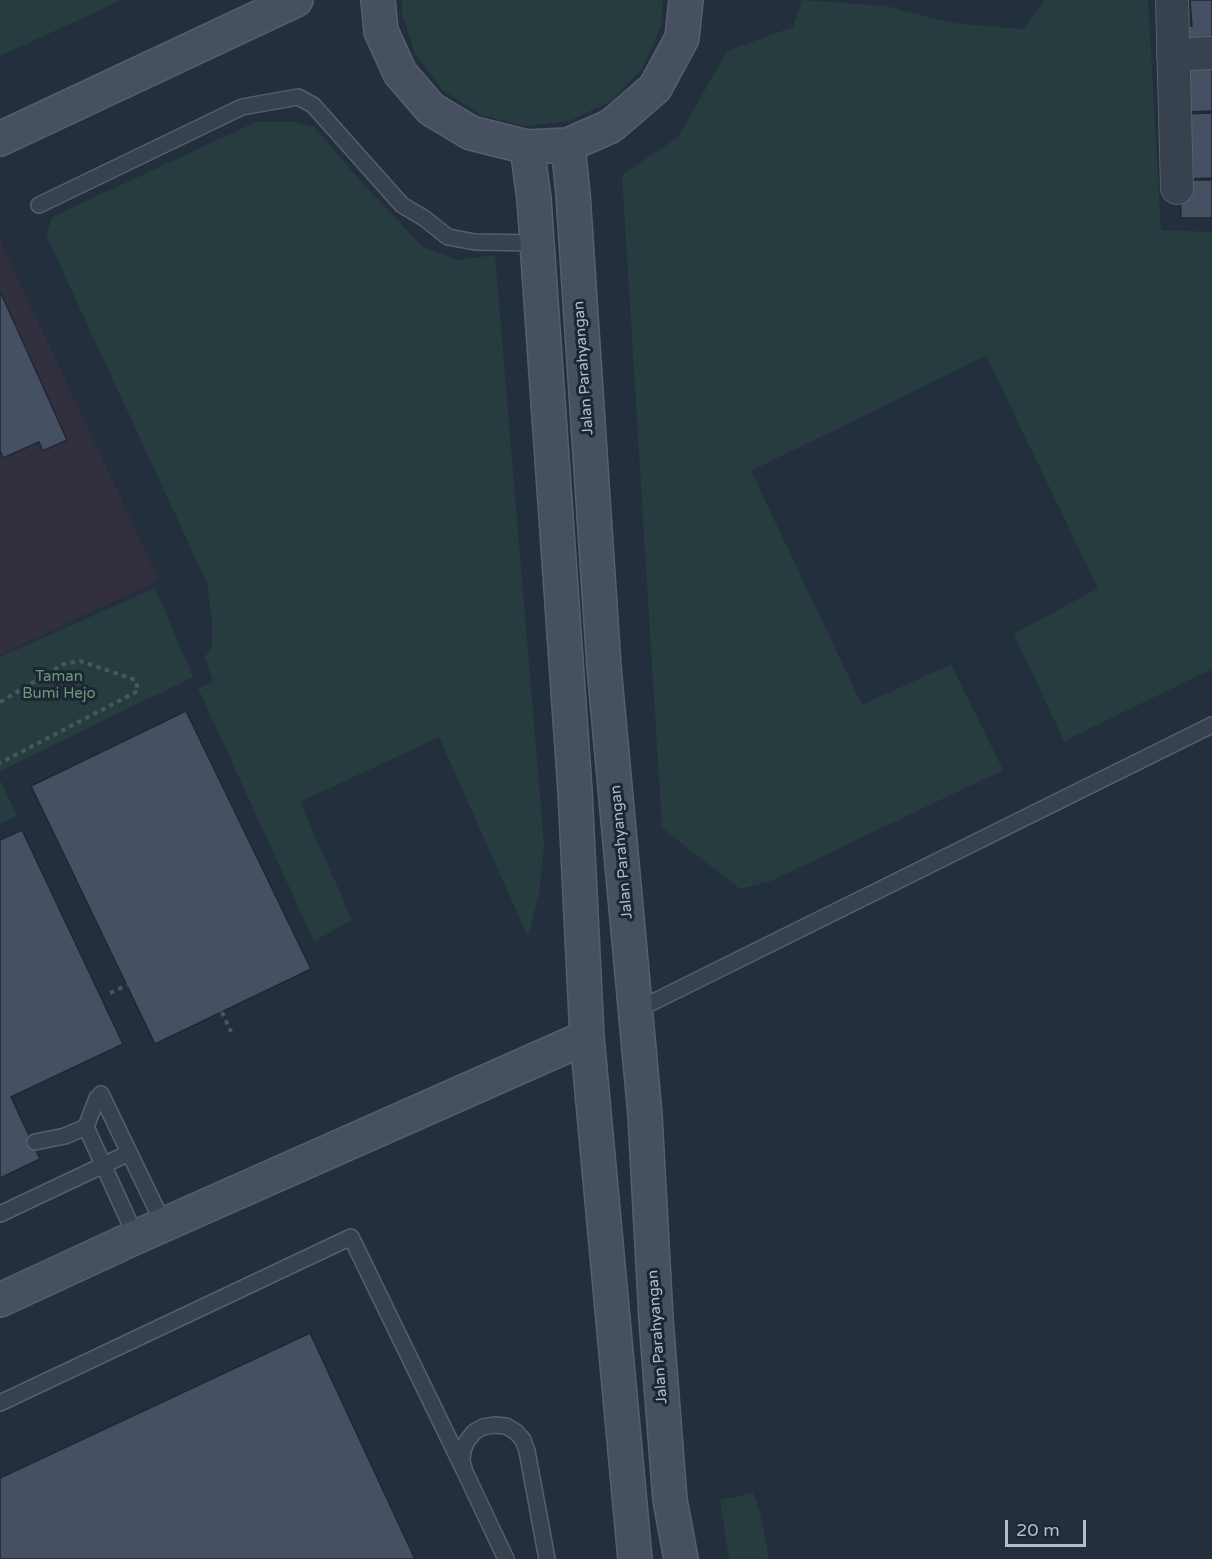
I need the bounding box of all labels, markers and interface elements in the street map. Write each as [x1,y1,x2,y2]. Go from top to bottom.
street label: Jalan Parahyangan [570,300,598,436]
park label: Taman Bumi Hejo [22,668,96,703]
street label: Jalan Parahyangan [607,784,637,920]
street label: Jalan Parahyangan [644,1269,672,1405]
scale bar [1008,1508,1089,1546]
text: 20 m [1016,1519,1060,1541]

